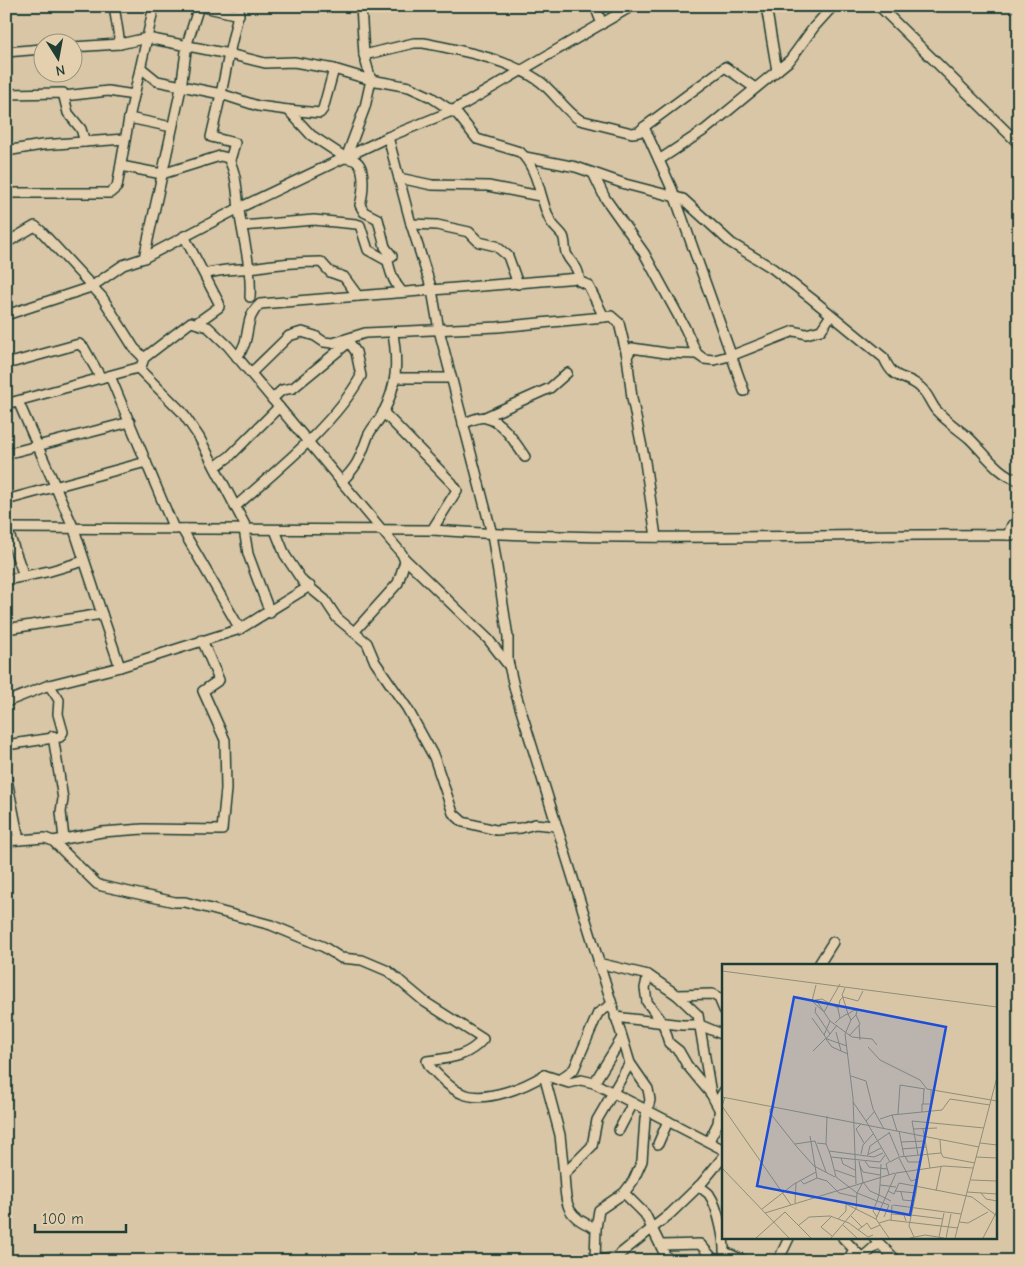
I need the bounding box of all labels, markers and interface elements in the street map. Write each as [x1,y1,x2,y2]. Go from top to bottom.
north arrow [32,32,82,82]
text: N [54,61,66,79]
inset map [722,964,998,1240]
scale bar [35,1202,126,1234]
text: 100 m [42,1210,84,1228]

